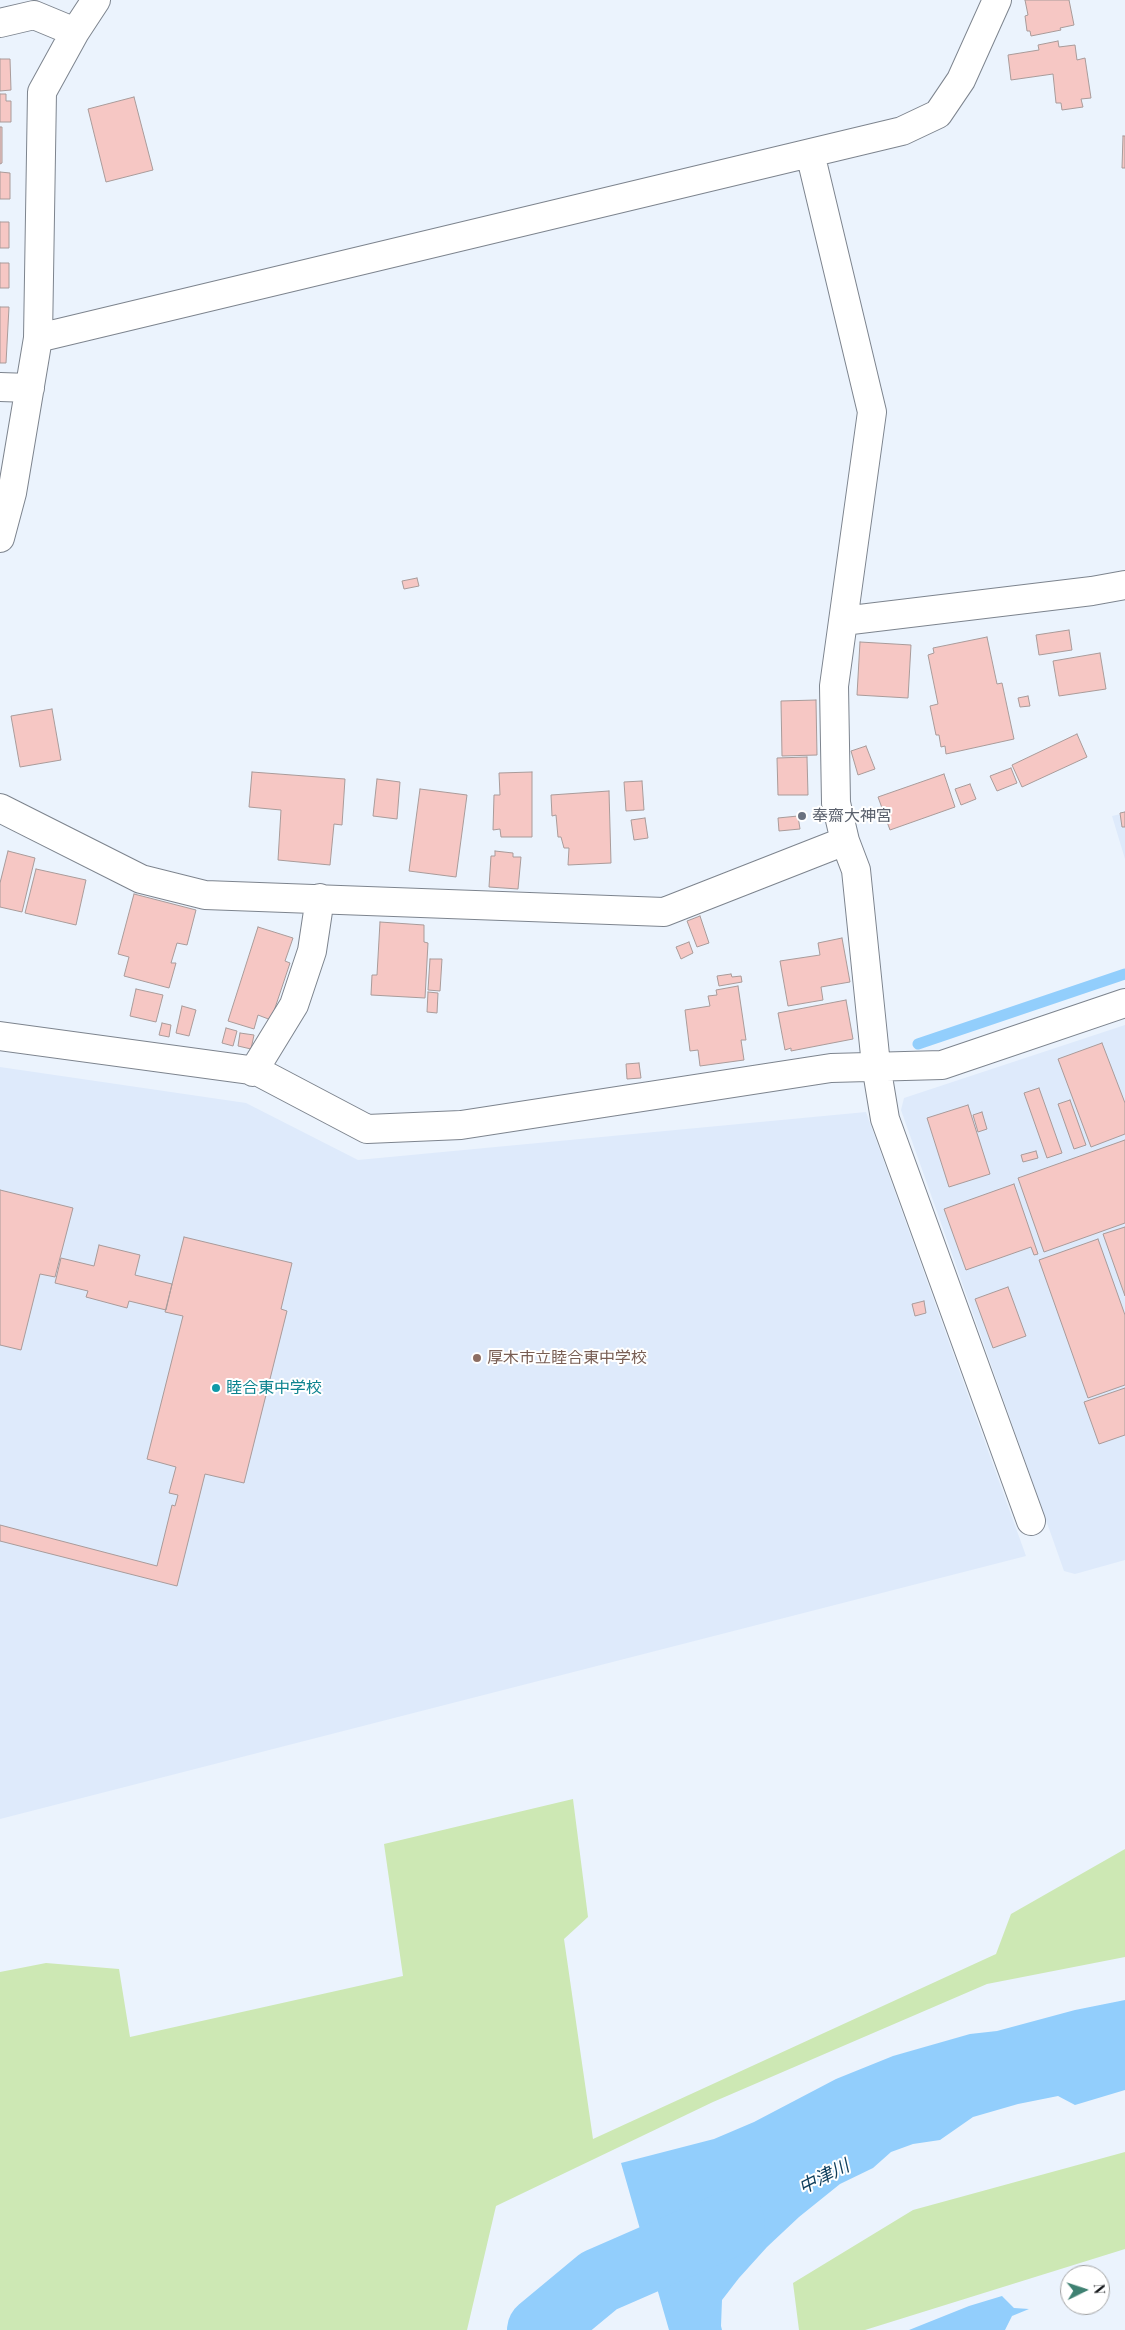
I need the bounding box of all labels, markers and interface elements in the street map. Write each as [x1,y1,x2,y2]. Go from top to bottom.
place label: 奉齋大神宮 [812,806,892,826]
marker: 奉齋大神宮 [796,810,808,822]
place label: 厚木市立睦合東中学校 [487,1348,647,1368]
marker: 厚木市立睦合東中学校 [471,1352,483,1364]
place label: 睦合東中学校 [226,1378,322,1398]
marker: 睦合東中学校 [210,1382,222,1394]
water label: 中津川 [795,2155,853,2199]
north arrow [1060,2265,1110,2315]
text: N [1090,2283,1109,2295]

